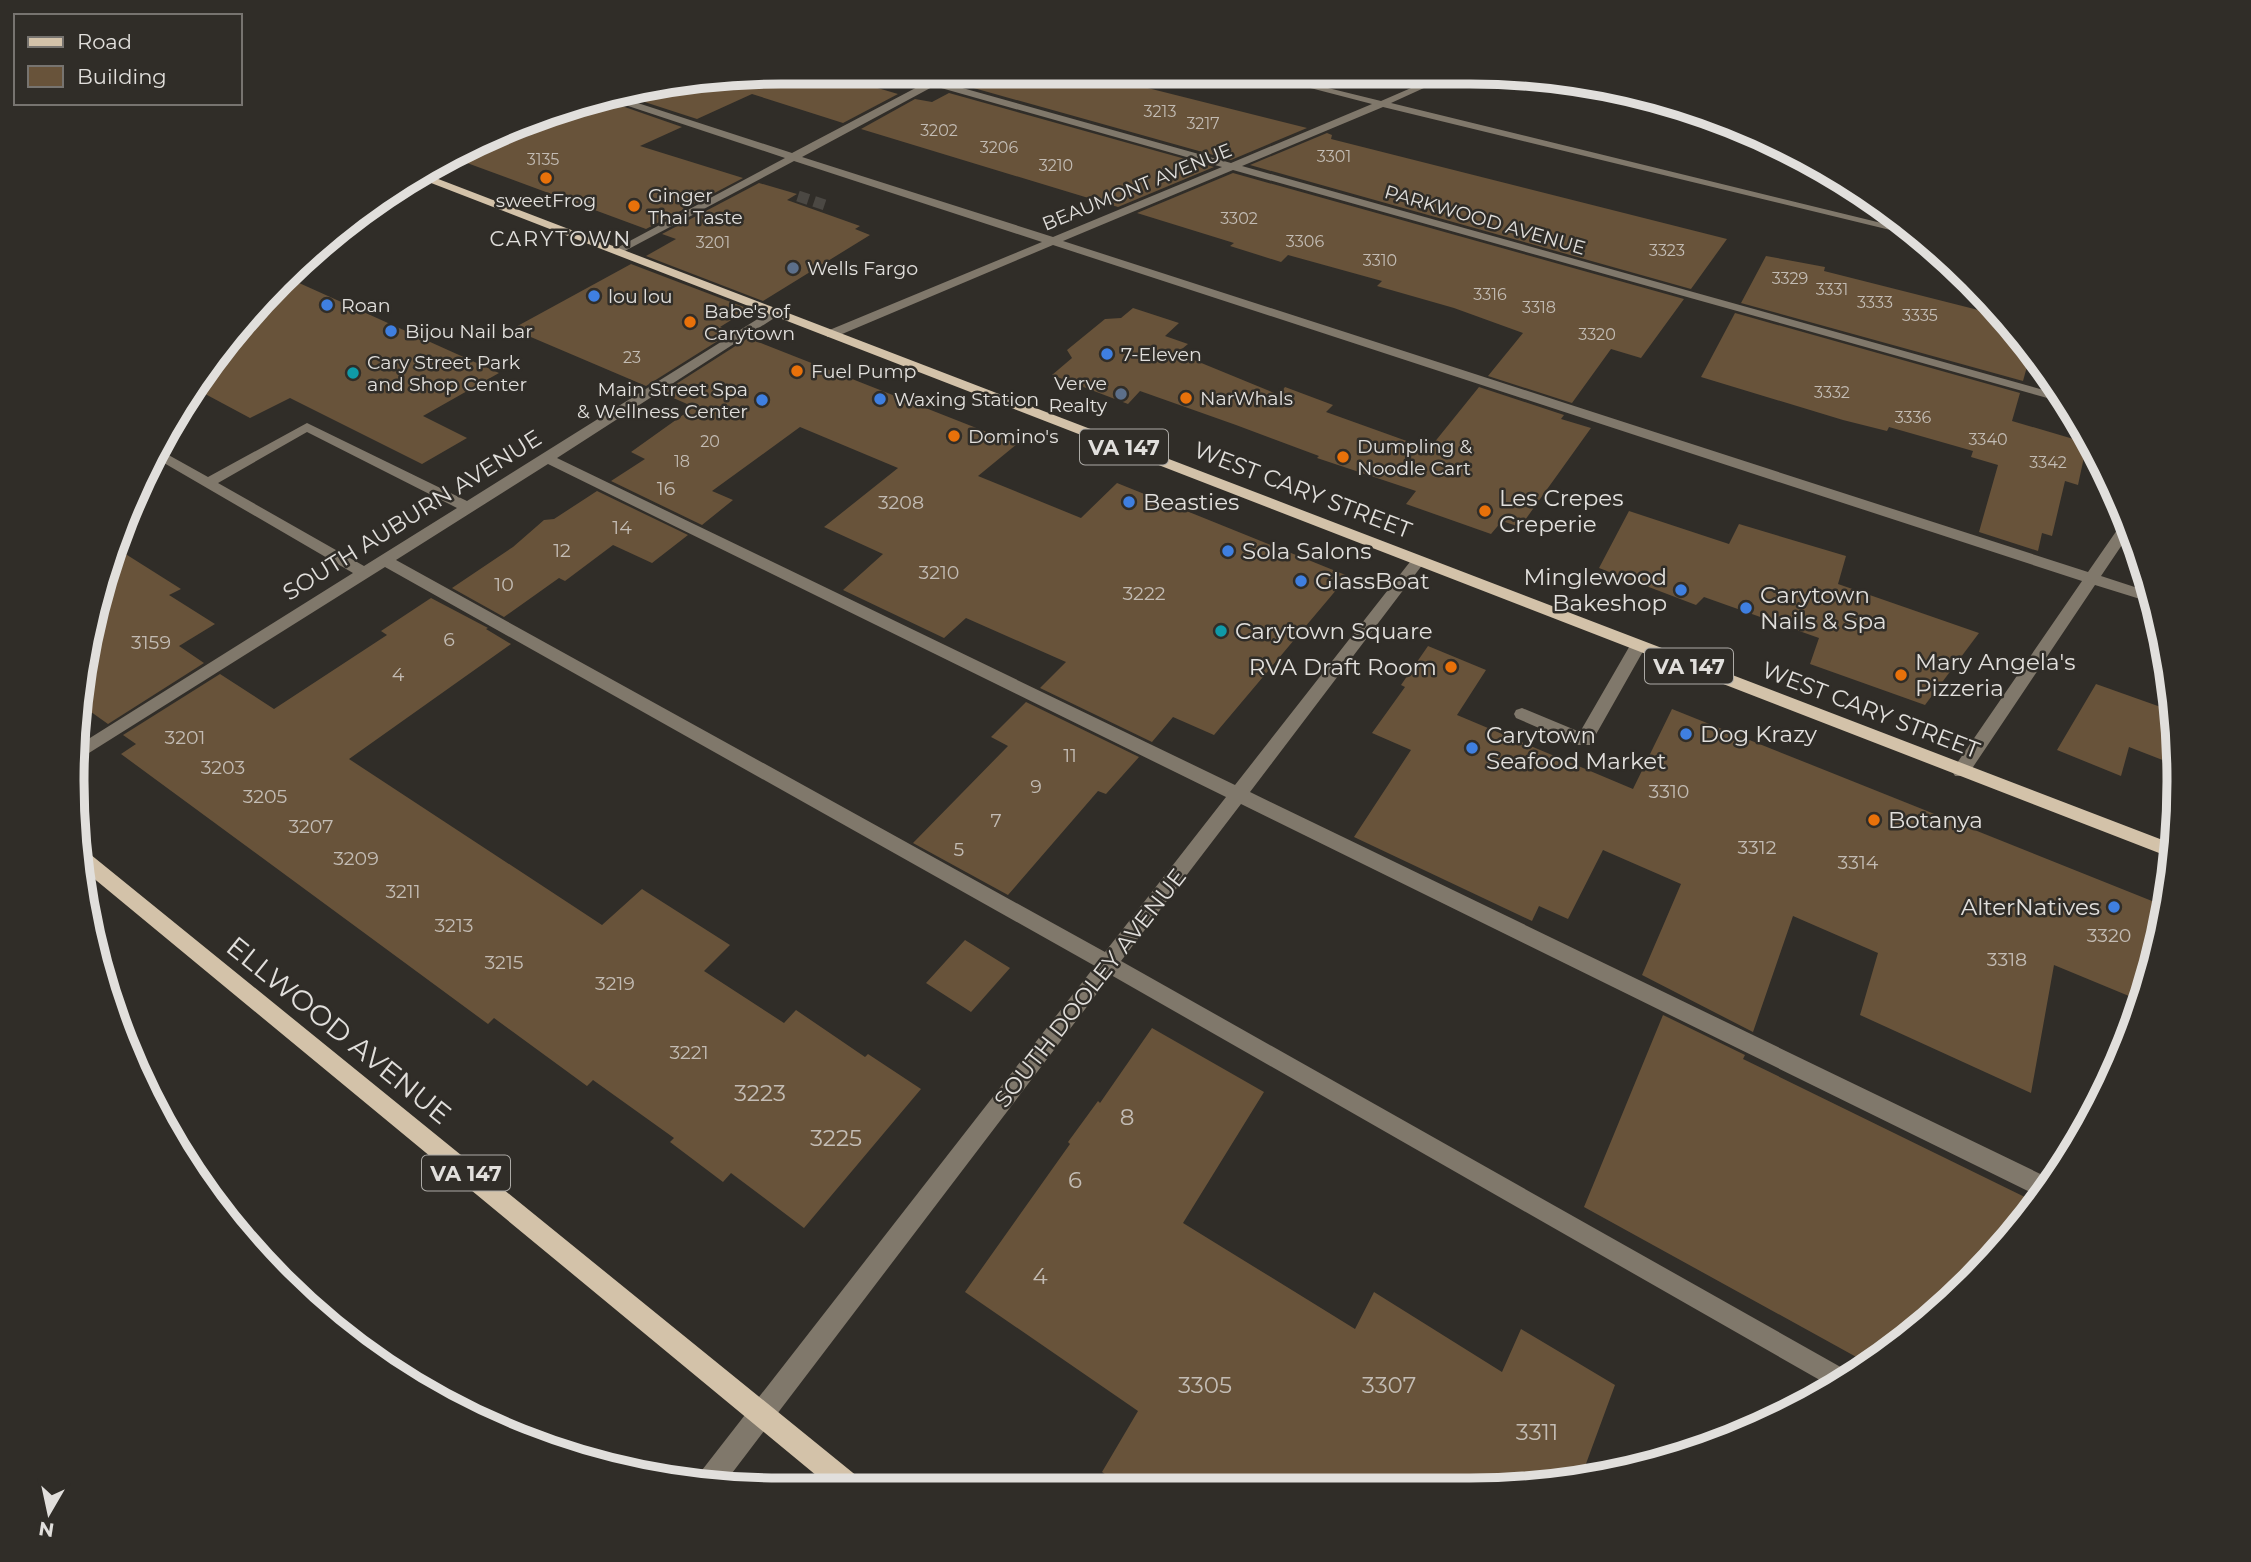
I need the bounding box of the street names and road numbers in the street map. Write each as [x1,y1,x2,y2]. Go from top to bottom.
street label: BEAUMONT AVENUE [1039,138,1235,236]
street label: PARKWOOD AVENUE [1382,180,1588,260]
street label: SOUTH AUBURN AVENUE [278,424,546,606]
road number: VA 147 [1080,430,1168,464]
street label: WEST CARY STREET [1190,436,1417,545]
road number: VA 147 [1645,648,1733,684]
street label: WEST CARY STREET [1758,656,1985,765]
street label: SOUTH DOOLEY AVENUE [988,863,1192,1113]
street label: ELLWOOD AVENUE [220,929,458,1131]
road number: VA 147 [422,1156,510,1190]

